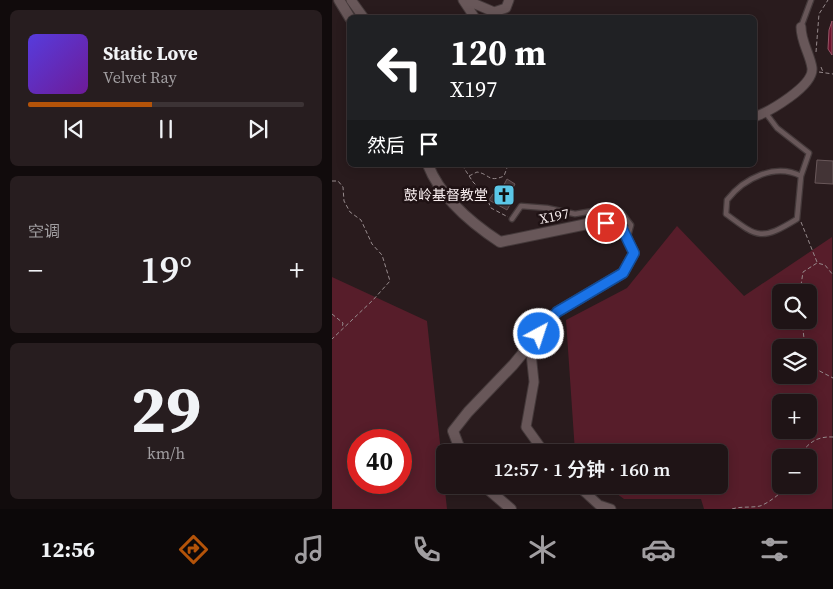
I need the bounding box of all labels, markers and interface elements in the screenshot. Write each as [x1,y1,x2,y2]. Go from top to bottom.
text: 120 m [450,29,546,77]
icon: left [367,35,432,100]
text: Static Love [103,40,198,66]
text: Velvet Ray [103,66,177,88]
text: X197 [450,74,497,104]
icon: previous [60,115,88,143]
icon: pause [152,115,180,143]
icon: next [244,115,272,143]
icon: arrive [415,130,443,158]
text: 然后 [367,132,405,158]
church icon: 鼓岭基督教堂 [492,183,516,207]
place label: 鼓岭基督教堂 [404,185,488,205]
pin [585,202,627,244]
street label: X197 [537,203,571,229]
icon: arrive [592,209,620,237]
text: 空调 [28,220,60,242]
text: 19° [140,244,192,296]
text: − [28,251,43,289]
text: + [289,251,304,289]
map controls [772,284,817,494]
button: search [772,284,817,329]
position arrow [512,307,564,359]
button: layers [772,339,817,384]
text: 29 [131,365,201,454]
button: + [772,394,817,439]
speed limit sign: 40 [347,429,412,494]
text: km/h [147,442,185,464]
button: − [772,449,817,494]
text: 12:57 · 1 分钟 · 160 m [494,456,670,482]
icon: directions [176,532,211,567]
icon: music [292,532,327,567]
icon: phone [409,532,444,567]
icon: climate [525,532,560,567]
icon: car [641,532,676,567]
icon: filters [757,532,792,567]
text: 12:56 [41,534,95,564]

